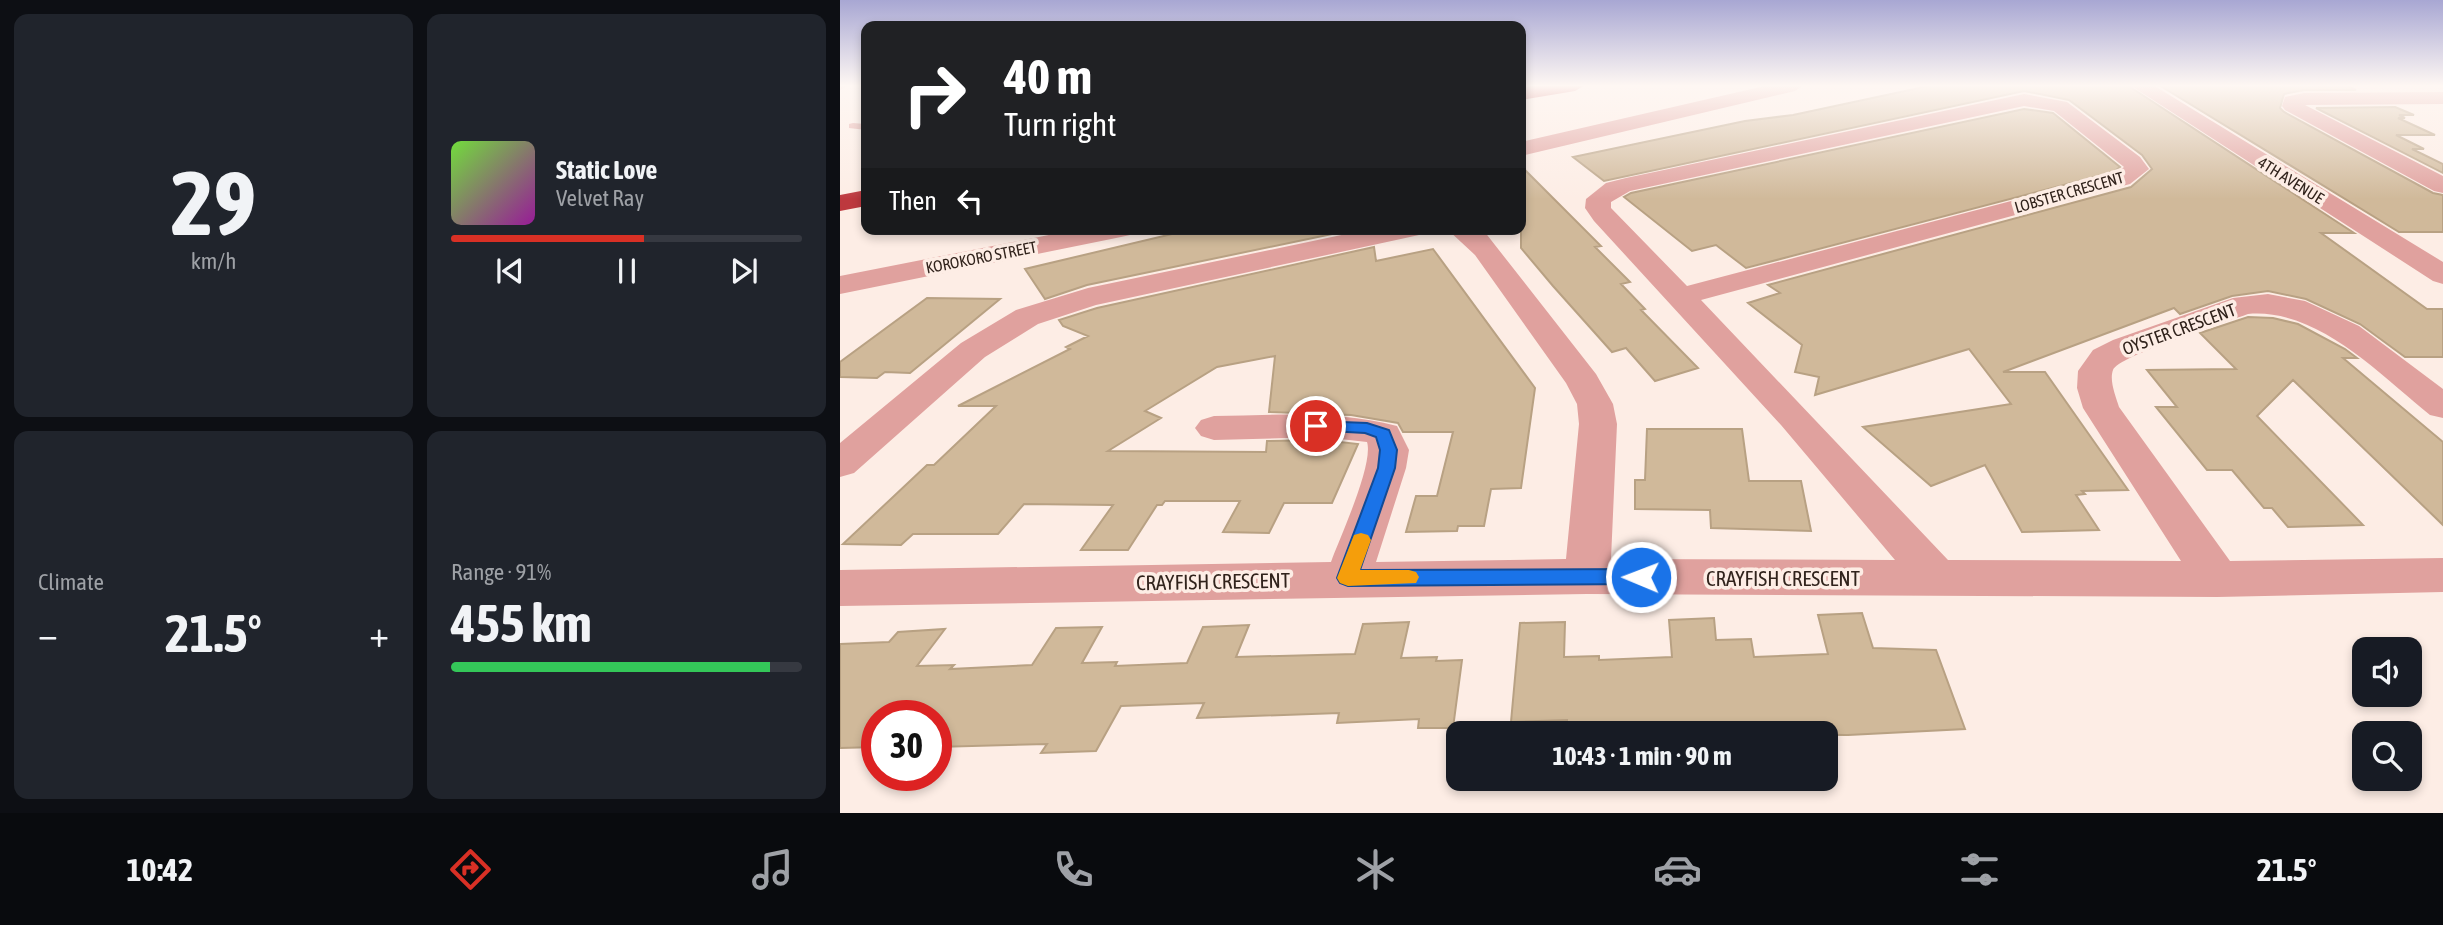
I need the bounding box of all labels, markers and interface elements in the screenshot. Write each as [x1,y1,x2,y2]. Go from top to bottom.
text: 40 m [1004,48,1092,104]
icon: right [889,49,980,140]
text: Turn right [1004,106,1117,143]
text: 29 [171,150,256,254]
street label: 4TH AVENUE [2255,153,2327,207]
text: Static Love [556,155,657,185]
street label: LOBSTER CRESCENT [2012,168,2126,216]
icon: left [951,182,989,220]
text: Velvet Ray [556,185,644,211]
text: Then [889,186,937,216]
street label: KOROKORO STREET [924,237,1038,277]
text: km/h [191,248,236,274]
icon: previous [491,252,529,290]
icon: pause [608,252,646,290]
icon: next [725,252,763,290]
street label: OYSTER CRESCENT [2119,299,2239,359]
pin [1286,396,1346,456]
icon: arrive [1297,407,1335,445]
position arrow [1604,540,1678,614]
text: Range · 91% [451,559,551,585]
street label: CRAYFISH CRESCENT [1706,566,1860,590]
street label: CRAYFISH CRESCENT [1136,568,1290,594]
text: Climate [38,569,104,595]
text: 455 km [451,593,592,653]
text: 21.5° [165,603,262,663]
text: − [38,612,58,655]
text: + [369,612,389,655]
map controls [2352,637,2422,791]
button: sound [2352,637,2422,707]
speed limit sign: 30 [861,700,952,791]
button: search [2352,721,2422,791]
text: 10:43 · 1 min · 90 m [1552,741,1732,771]
icon: directions [446,845,495,894]
icon: music [748,845,797,894]
icon: phone [1049,845,1098,894]
icon: climate [1351,845,1400,894]
icon: car [1653,845,1702,894]
icon: filters [1955,845,2004,894]
text: 10:42 [126,851,193,888]
text: 21.5° [2257,851,2316,888]

